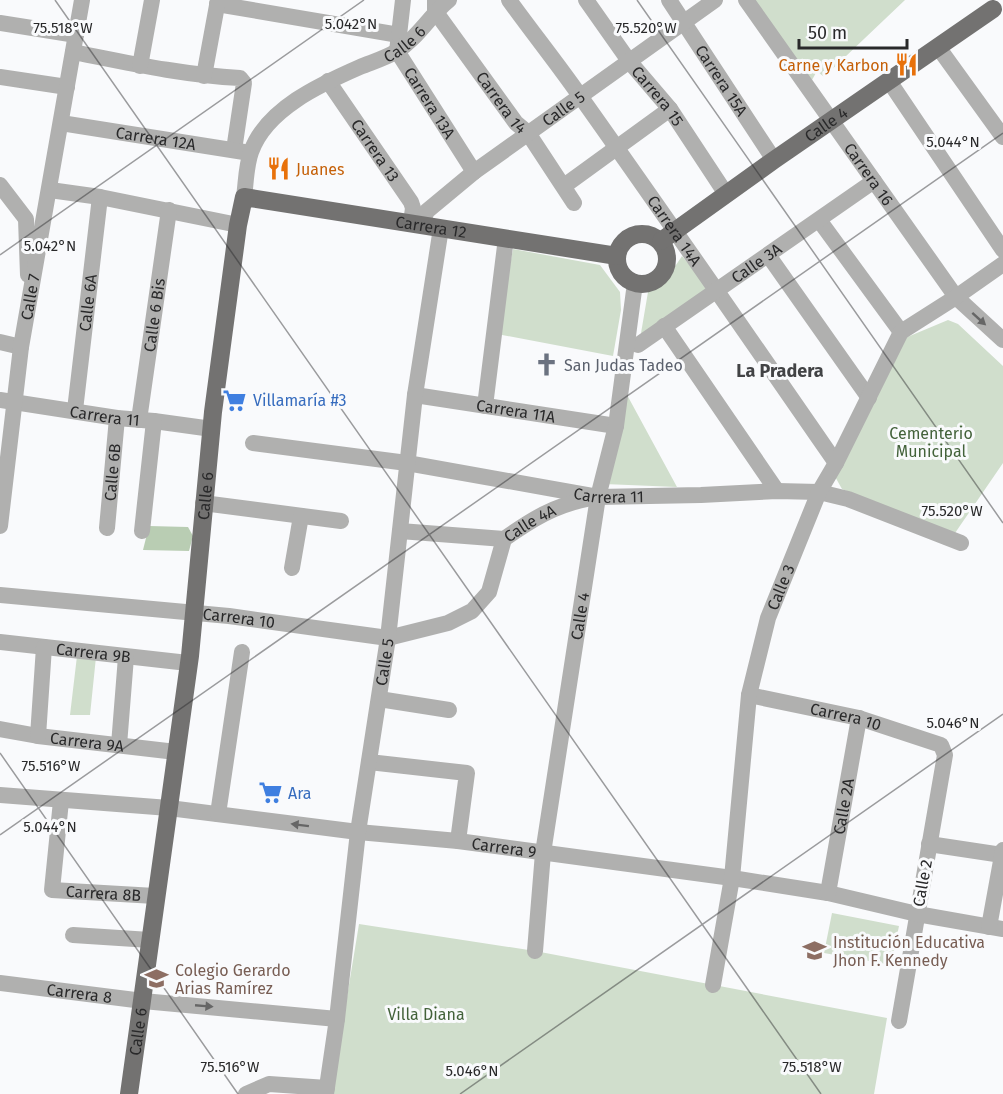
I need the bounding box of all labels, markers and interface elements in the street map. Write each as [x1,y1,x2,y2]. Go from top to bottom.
scale bar [799,12,907,50]
text: 5.042°N [325,15,377,33]
text: 75.518°W [33,19,93,37]
text: 75.520°W [615,19,677,37]
street label: Calle 6 [381,22,430,67]
text: 50 m [808,22,847,44]
street label: Carrera 15A [691,42,752,120]
restaurant icon: Carne y Karbon [894,52,920,78]
place label: Carne y Karbon [778,56,889,75]
street label: Carrera 15 [628,62,687,130]
street label: Carrera 13A [400,64,460,143]
street label: Carrera 14 [472,68,530,138]
street label: Calle 5 [539,87,589,130]
street label: Calle 4 [801,103,852,146]
street label: Carrera 13 [347,116,403,185]
street label: Carrera 12A [114,123,198,154]
text: 5.044°N [926,133,980,151]
street label: Carrera 16 [840,139,897,209]
restaurant icon: Juanes [265,156,291,182]
place label: Juanes [296,160,344,179]
street label: Carrera 14A [643,192,706,270]
street label: Carrera 12 [394,212,468,242]
text: 5.042°N [24,237,76,255]
street label: Calle 3A [728,239,786,287]
street label: Calle 7 [17,272,44,322]
street label: Calle 6A [75,272,101,332]
street label: Calle 6 Bis [140,277,169,353]
one-way arrow [972,312,987,326]
church icon: San Judas Tadeo [533,352,559,378]
place label: San Judas Tadeo [564,356,683,375]
district label: La Pradera [736,360,824,382]
supermarket icon: Villamaría #3 [222,387,248,413]
place label: Villamaría #3 [253,391,347,410]
street label: Carrera 11A [475,396,557,427]
street label: Carrera 11 [68,402,140,430]
park label: Cementerio Municipal [889,424,973,461]
street label: Calle 6B [100,442,125,502]
street label: Calle 6 [194,471,217,521]
street label: Carrera 11 [572,484,644,507]
street label: Calle 4A [500,500,560,546]
text: 75.520°W [921,502,983,520]
street label: Calle 3 [763,562,799,613]
street label: Calle 4 [567,590,593,641]
street label: Carrera 10 [202,605,276,632]
street label: Calle 5 [372,637,398,687]
street label: Carrera 9B [55,639,132,667]
street label: Carrera 10 [808,699,884,735]
text: 5.046°N [926,714,980,732]
street label: Carrera 9A [49,728,126,756]
text: 75.516°W [21,757,81,775]
street label: Calle 2A [830,776,858,836]
supermarket icon: Ara [257,780,283,806]
place label: Ara [288,784,312,803]
text: 5.044°N [23,818,77,836]
one-way arrow [291,820,310,829]
street label: Carrera 9 [471,834,538,862]
street label: Calle 2 [909,858,936,908]
street label: Carrera 8B [65,882,142,905]
place label: Institución Educativa Jhon F. Kennedy [833,933,985,970]
school or university icon: Institución Educativa Jhon F. Kennedy [802,938,828,964]
place label: Colegio Gerardo Arias Ramírez [175,961,290,998]
school or university icon: Colegio Gerardo Arias Ramírez [144,966,170,992]
street label: Carrera 8 [46,980,113,1007]
one-way arrow [195,1001,214,1011]
park label: Villa Diana [387,1005,465,1024]
street label: Calle 6 [125,1006,151,1057]
text: 75.516°W [200,1058,260,1076]
text: 75.518°W [782,1058,842,1076]
text: 5.046°N [445,1062,499,1080]

